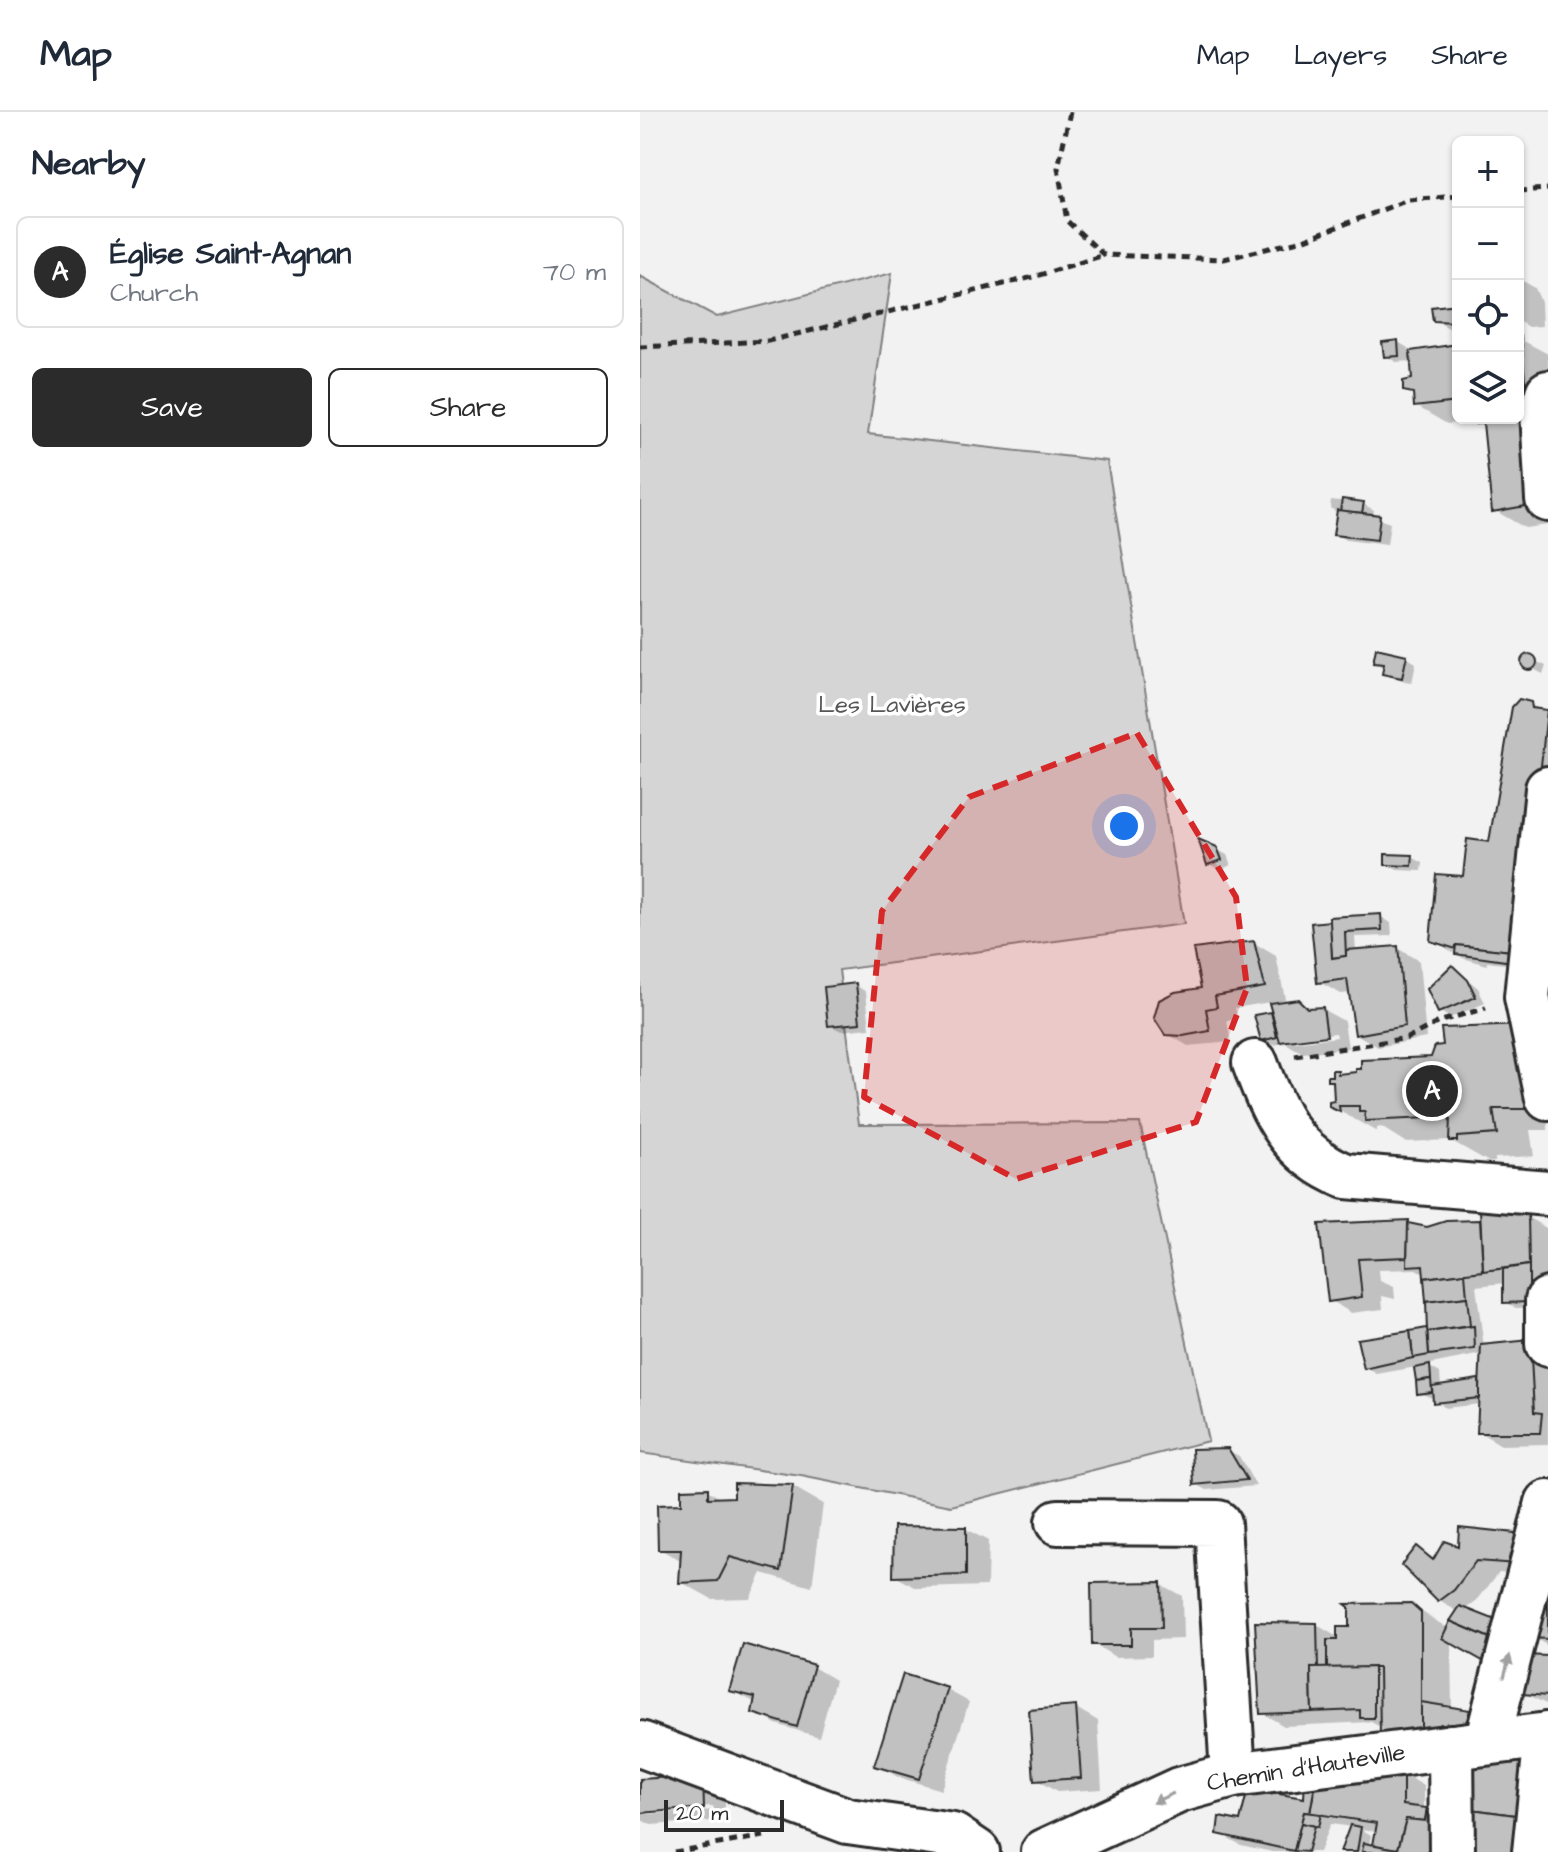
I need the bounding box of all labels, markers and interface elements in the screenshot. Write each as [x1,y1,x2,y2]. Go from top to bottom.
text: Map [40,29,112,81]
text: Map [1197,36,1250,75]
text: Layers [1294,36,1387,75]
text: Share [1431,36,1508,75]
map controls [1452,136,1524,424]
button: + [1452,136,1524,208]
text: Nearby [32,140,146,188]
button: − [1452,208,1524,280]
text: Église Saint-Agnan [110,233,351,275]
text: A [52,254,68,290]
text: 70 m [543,254,606,290]
text: Church [110,275,198,311]
button: locate [1452,280,1524,352]
button: layers [1452,352,1524,424]
button: Save [32,368,312,447]
button: Share [328,368,608,447]
park label: Les Lavières [818,688,966,722]
your location [1104,806,1144,846]
pin: A [1406,1061,1458,1121]
one-way arrow [1501,1654,1514,1678]
street label: Chemin d'Hauteville [1204,1736,1408,1800]
one-way arrow [1151,1791,1174,1804]
scale bar [664,1796,784,1832]
text: 20 m [676,1798,728,1829]

